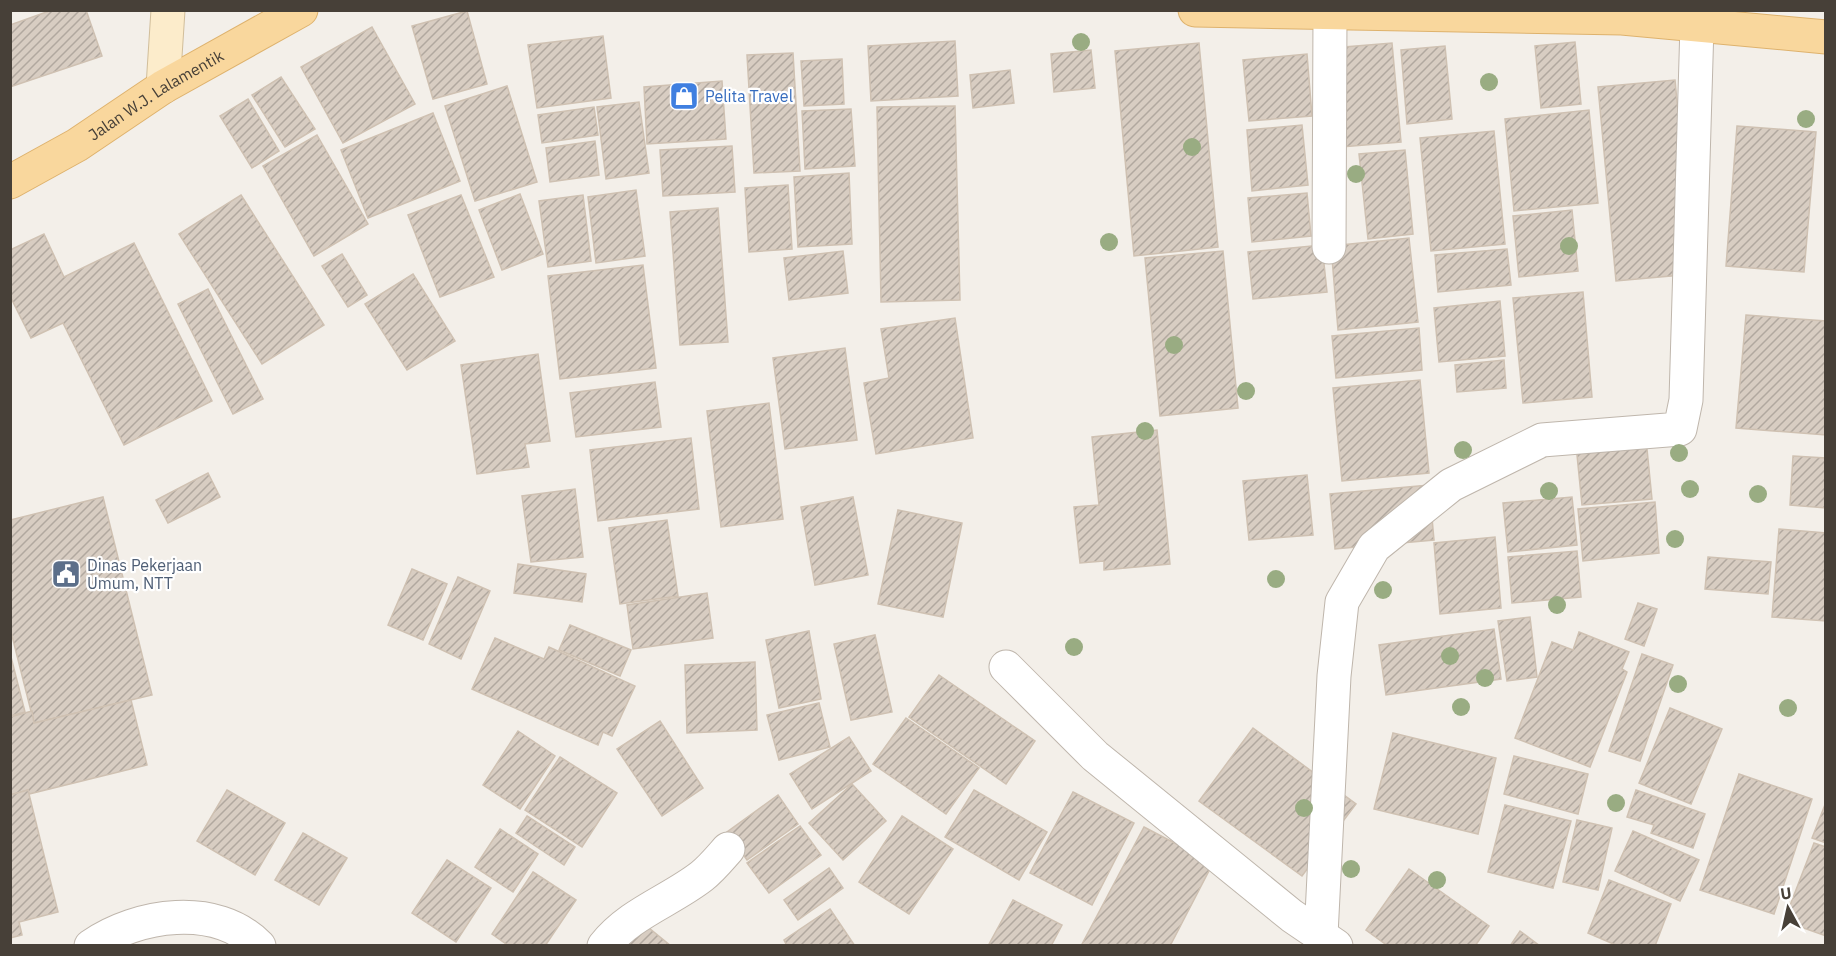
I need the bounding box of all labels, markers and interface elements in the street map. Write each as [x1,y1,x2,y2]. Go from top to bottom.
street label: Jalan W.J. Lalamentik [84,45,228,145]
shop icon: Pelita Travel [668,80,700,112]
place label: Pelita Travel [705,86,793,106]
place label: Dinas Pekerjaan Umum, NTT [87,555,202,593]
public building icon: Dinas Pekerjaan Umum, NTT [50,558,82,590]
north arrow [1758,878,1818,938]
text: U [1779,882,1793,904]

